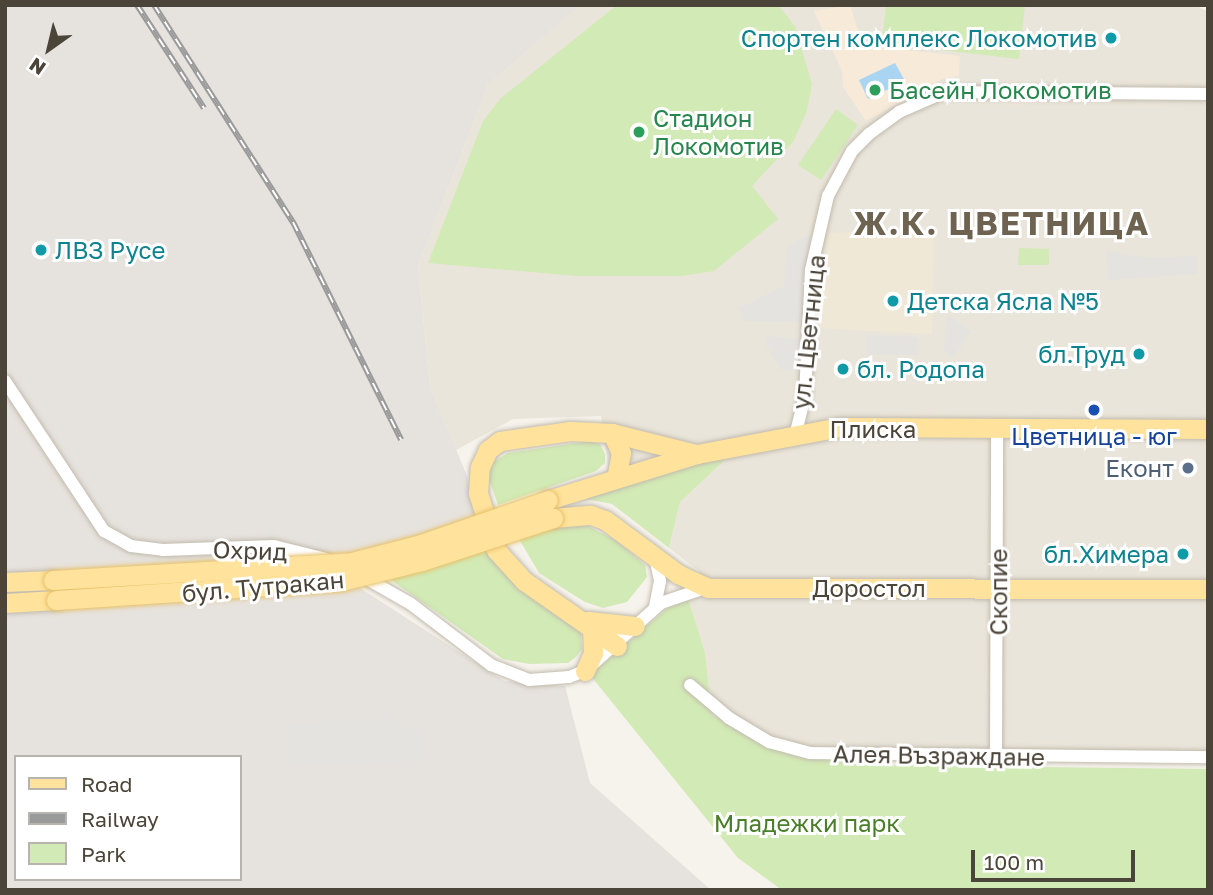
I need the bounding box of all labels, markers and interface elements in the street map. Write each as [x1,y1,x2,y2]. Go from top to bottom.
north arrow [14,14,84,84]
place label: Спортен комплекс Локомотив [741,24,1097,52]
marker: Спортен комплекс Локомотив [1103,30,1119,46]
text: N [25,53,49,80]
place label: Басейн Локомотив [889,76,1111,104]
marker: Басейн Локомотив [867,82,883,98]
place label: Стадион Локомотив [653,104,784,160]
marker: Стадион Локомотив [631,124,647,140]
district label: Ж.К. ЦВЕТНИЦА [855,204,1149,242]
place label: ЛВЗ Русе [55,236,166,264]
marker: ЛВЗ Русе [33,242,49,258]
street label: ул. Цветница [786,253,830,411]
place label: Детска Ясла №5 [907,287,1099,315]
marker: Детска Ясла №5 [885,293,901,309]
place label: бл.Труд [1038,340,1125,368]
marker: бл.Труд [1131,346,1147,362]
place label: бл. Родопа [857,355,985,383]
marker: бл. Родопа [835,361,851,377]
marker: Цветница - юг [1086,402,1102,418]
street label: Плиска [830,415,916,443]
place label: Цветница - юг [1011,422,1177,450]
place label: Еконт [1105,454,1174,482]
marker: Еконт [1180,460,1196,476]
street label: Охрид [212,534,288,566]
place label: бл.Химера [1044,540,1169,568]
marker: бл.Химера [1175,546,1191,562]
street label: Скопие [984,549,1012,635]
street label: бул. Тутракан [181,565,345,607]
street label: Доростол [812,574,926,602]
street label: Алея Възраждане [833,739,1045,771]
legend [14,755,242,881]
text: Road [81,771,132,797]
text: Railway [81,806,159,832]
park label: Младежки парк [714,809,900,837]
scale bar [975,836,1140,880]
text: Park [81,841,126,867]
text: 100 m [984,849,1044,875]

